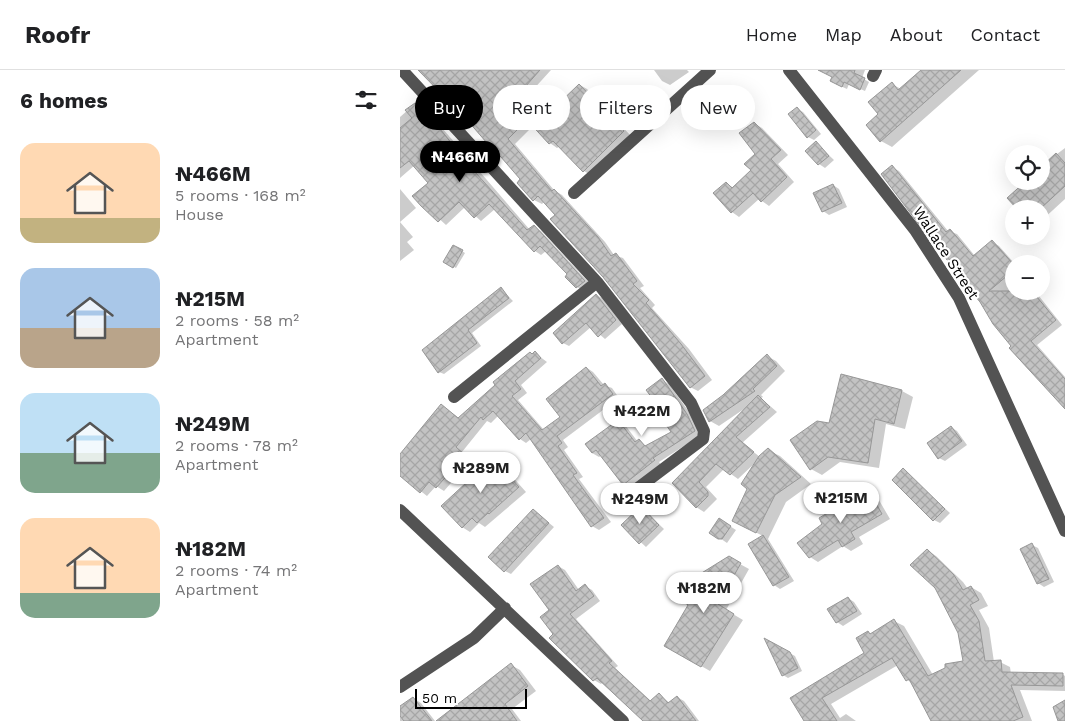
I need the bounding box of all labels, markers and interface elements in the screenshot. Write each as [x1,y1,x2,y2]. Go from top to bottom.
text: Roofr [25,21,90,49]
text: Home [746,24,797,45]
text: Map [825,24,862,45]
text: About [890,24,942,45]
text: Contact [970,24,1040,45]
chip: Buy [415,85,483,130]
chip: Rent [493,85,570,130]
chip: Filters [580,85,671,130]
chip: New [681,85,755,130]
icon: filters [352,86,380,114]
text: 6 homes [20,88,108,113]
pin: ₦466M [425,140,495,183]
map controls [1005,145,1050,300]
button: locate [1005,145,1050,190]
text: ₦466M [431,147,489,166]
text: ₦466M [175,161,251,186]
icon: home [60,163,120,223]
text: 5 rooms · 168 m² [175,186,306,205]
button: + [1005,200,1050,245]
street label: Wallace Street [909,203,983,303]
text: House [175,205,224,224]
button: − [1005,255,1050,300]
text: ₦215M [175,286,245,311]
icon: home [60,288,120,348]
text: 2 rooms · 58 m² [175,311,299,330]
text: Apartment [175,330,258,349]
pin: ₦422M [607,394,677,437]
text: ₦422M [614,401,670,420]
text: ₦249M [175,411,250,436]
icon: home [60,413,120,473]
text: 2 rooms · 78 m² [175,436,298,455]
pin: ₦289M [446,452,516,494]
text: Apartment [175,455,258,474]
text: ₦289M [452,458,510,477]
pin: ₦249M [605,482,675,525]
pin: ₦215M [806,482,876,524]
text: ₦215M [814,488,868,507]
text: ₦249M [611,489,669,508]
text: ₦182M [175,536,246,561]
icon: home [60,538,120,598]
text: 2 rooms · 74 m² [175,561,297,580]
pin: ₦182M [669,572,739,614]
text: ₦182M [677,578,731,597]
text: Apartment [175,580,258,599]
scale bar [415,686,528,709]
text: 50 m [422,690,457,706]

